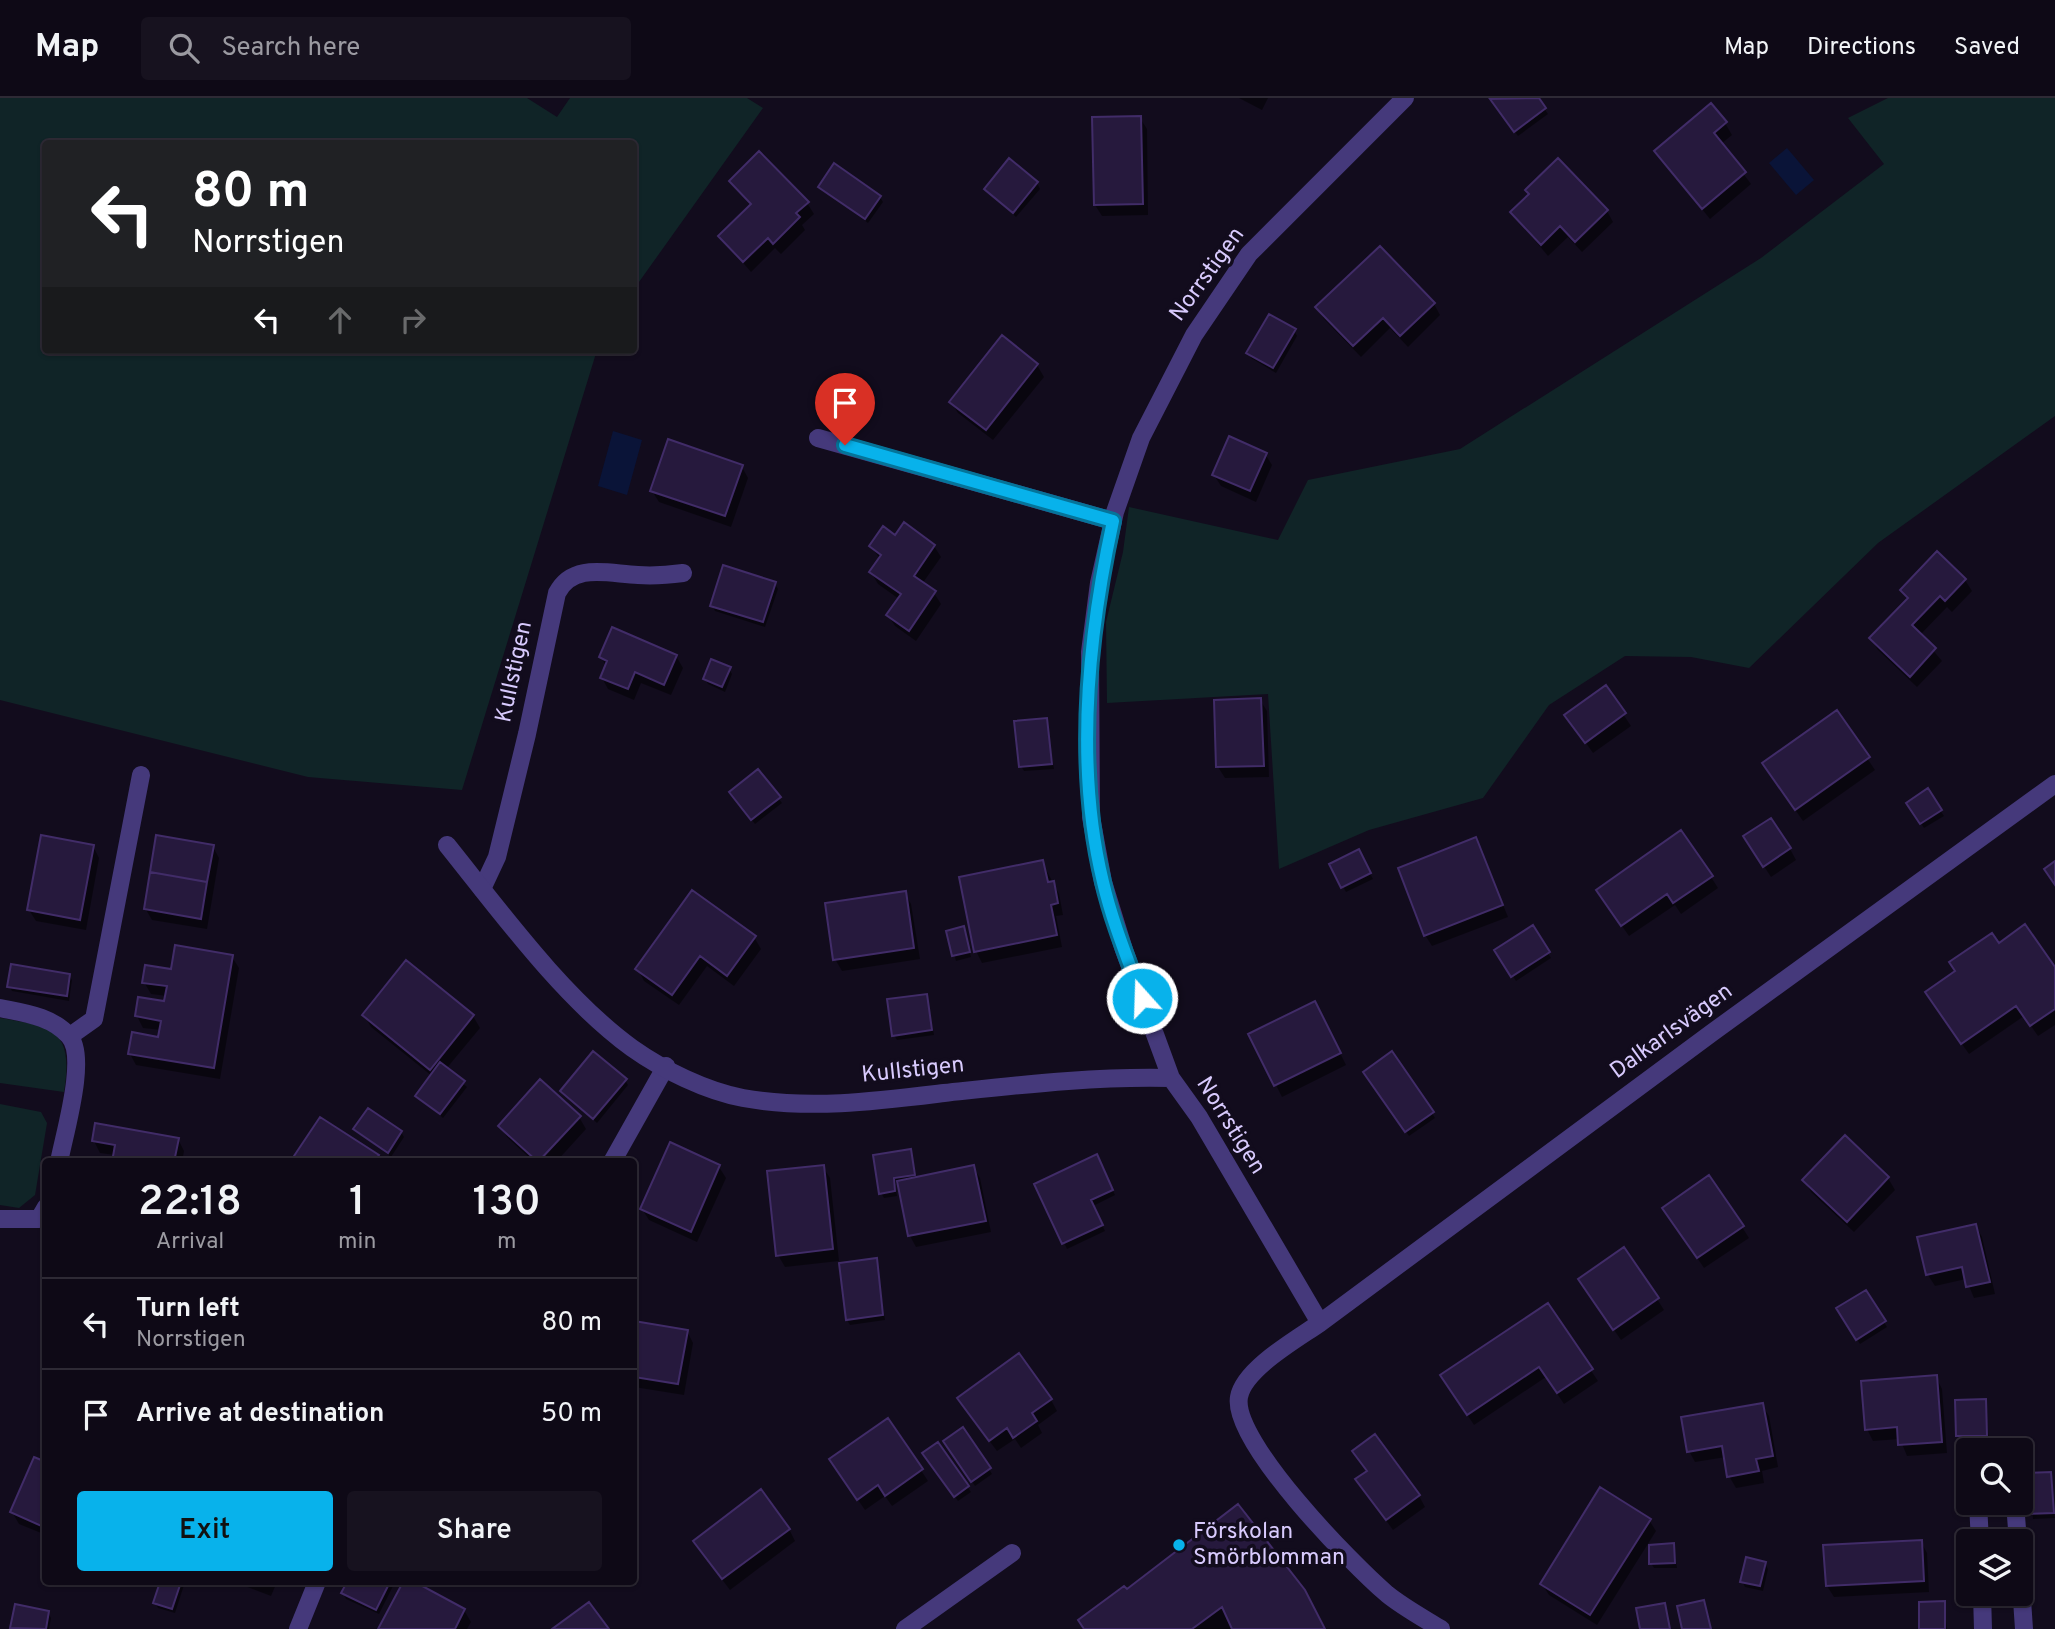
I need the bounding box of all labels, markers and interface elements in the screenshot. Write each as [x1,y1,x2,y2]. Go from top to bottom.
search box [141,17,631,80]
text: Map [35,27,99,69]
icon: search [165,29,203,67]
text: Search here [221,32,360,65]
text: Map [1724,33,1769,63]
text: Directions [1807,33,1916,63]
text: Saved [1954,33,2020,63]
text: 80 m [192,163,309,225]
icon: left [77,168,168,259]
street label: Norrstigen [1164,222,1252,328]
text: Norrstigen [192,224,345,264]
icon: left [248,301,286,339]
icon: ahead [321,301,359,339]
icon: right [394,301,432,339]
pin [815,373,875,445]
icon: arrive [826,384,864,422]
street label: Kullstigen [490,619,540,725]
position arrow [1105,961,1179,1035]
street label: Dalkarlsvägen [1605,978,1739,1086]
street label: Kullstigen [860,1051,966,1091]
street label: Norrstigen [1189,1072,1271,1180]
text: 22:18 [138,1177,242,1230]
text: 1 [349,1177,365,1230]
text: 130 [472,1177,541,1230]
text: Arrival [156,1228,224,1257]
text: min [338,1228,376,1257]
text: m [497,1228,516,1257]
text: Turn left [136,1293,240,1326]
icon: left [77,1305,115,1343]
text: 80 m [542,1307,602,1340]
text: Norrstigen [136,1326,246,1355]
icon: arrive [77,1396,115,1434]
text: Arrive at destination [136,1398,384,1431]
text: 50 m [541,1398,602,1431]
map controls [1956,1438,2033,1606]
button: search [1956,1438,2033,1515]
button: Exit [77,1491,333,1571]
button: Share [347,1491,602,1571]
place label: Förskolan Smörblomman [1193,1518,1345,1573]
button: layers [1956,1529,2033,1606]
marker: Förskolan Smörblomman [1171,1537,1187,1553]

